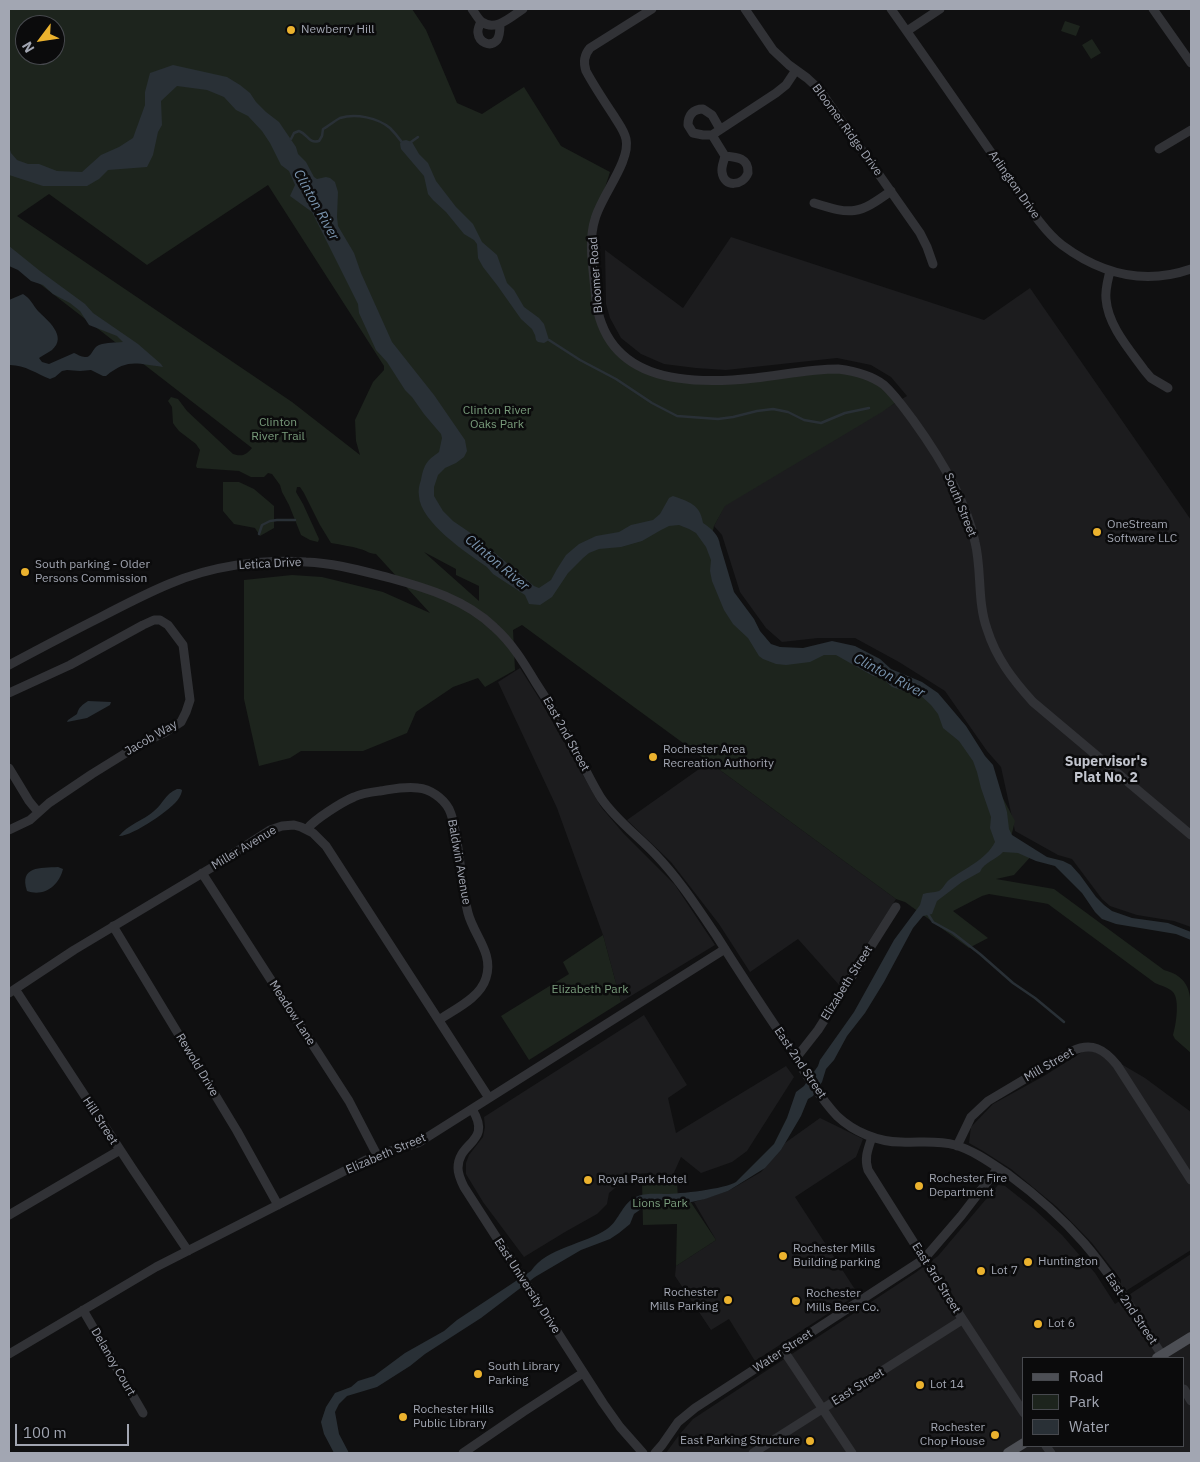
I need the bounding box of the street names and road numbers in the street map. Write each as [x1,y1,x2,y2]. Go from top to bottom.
street label: Bloomer Ridge Drive [809,81,885,179]
street label: Arlington Drive [985,148,1043,222]
street label: Bloomer Road [586,236,606,314]
street label: South Street [941,471,979,539]
street label: Letica Drive [238,555,302,573]
street label: East 2nd Street [540,694,592,774]
street label: Jacob Way [122,717,180,759]
street label: Baldwin Avenue [444,818,474,906]
street label: Miller Avenue [209,823,279,873]
street label: Elizabeth Street [818,943,876,1023]
street label: Meadow Lane [266,978,318,1048]
street label: East 2nd Street [771,1025,829,1101]
street label: Rewold Drive [173,1031,221,1099]
street label: Mill Street [1022,1045,1076,1085]
street label: Hill Street [79,1095,121,1147]
street label: Elizabeth Street [344,1131,428,1177]
street label: East University Drive [491,1236,563,1336]
street label: East 3rd Street [909,1240,963,1316]
street label: East 2nd Street [1102,1271,1160,1347]
street label: Delanoy Court [88,1325,138,1399]
street label: Water Street [751,1326,815,1376]
street label: East Street [829,1365,887,1409]

